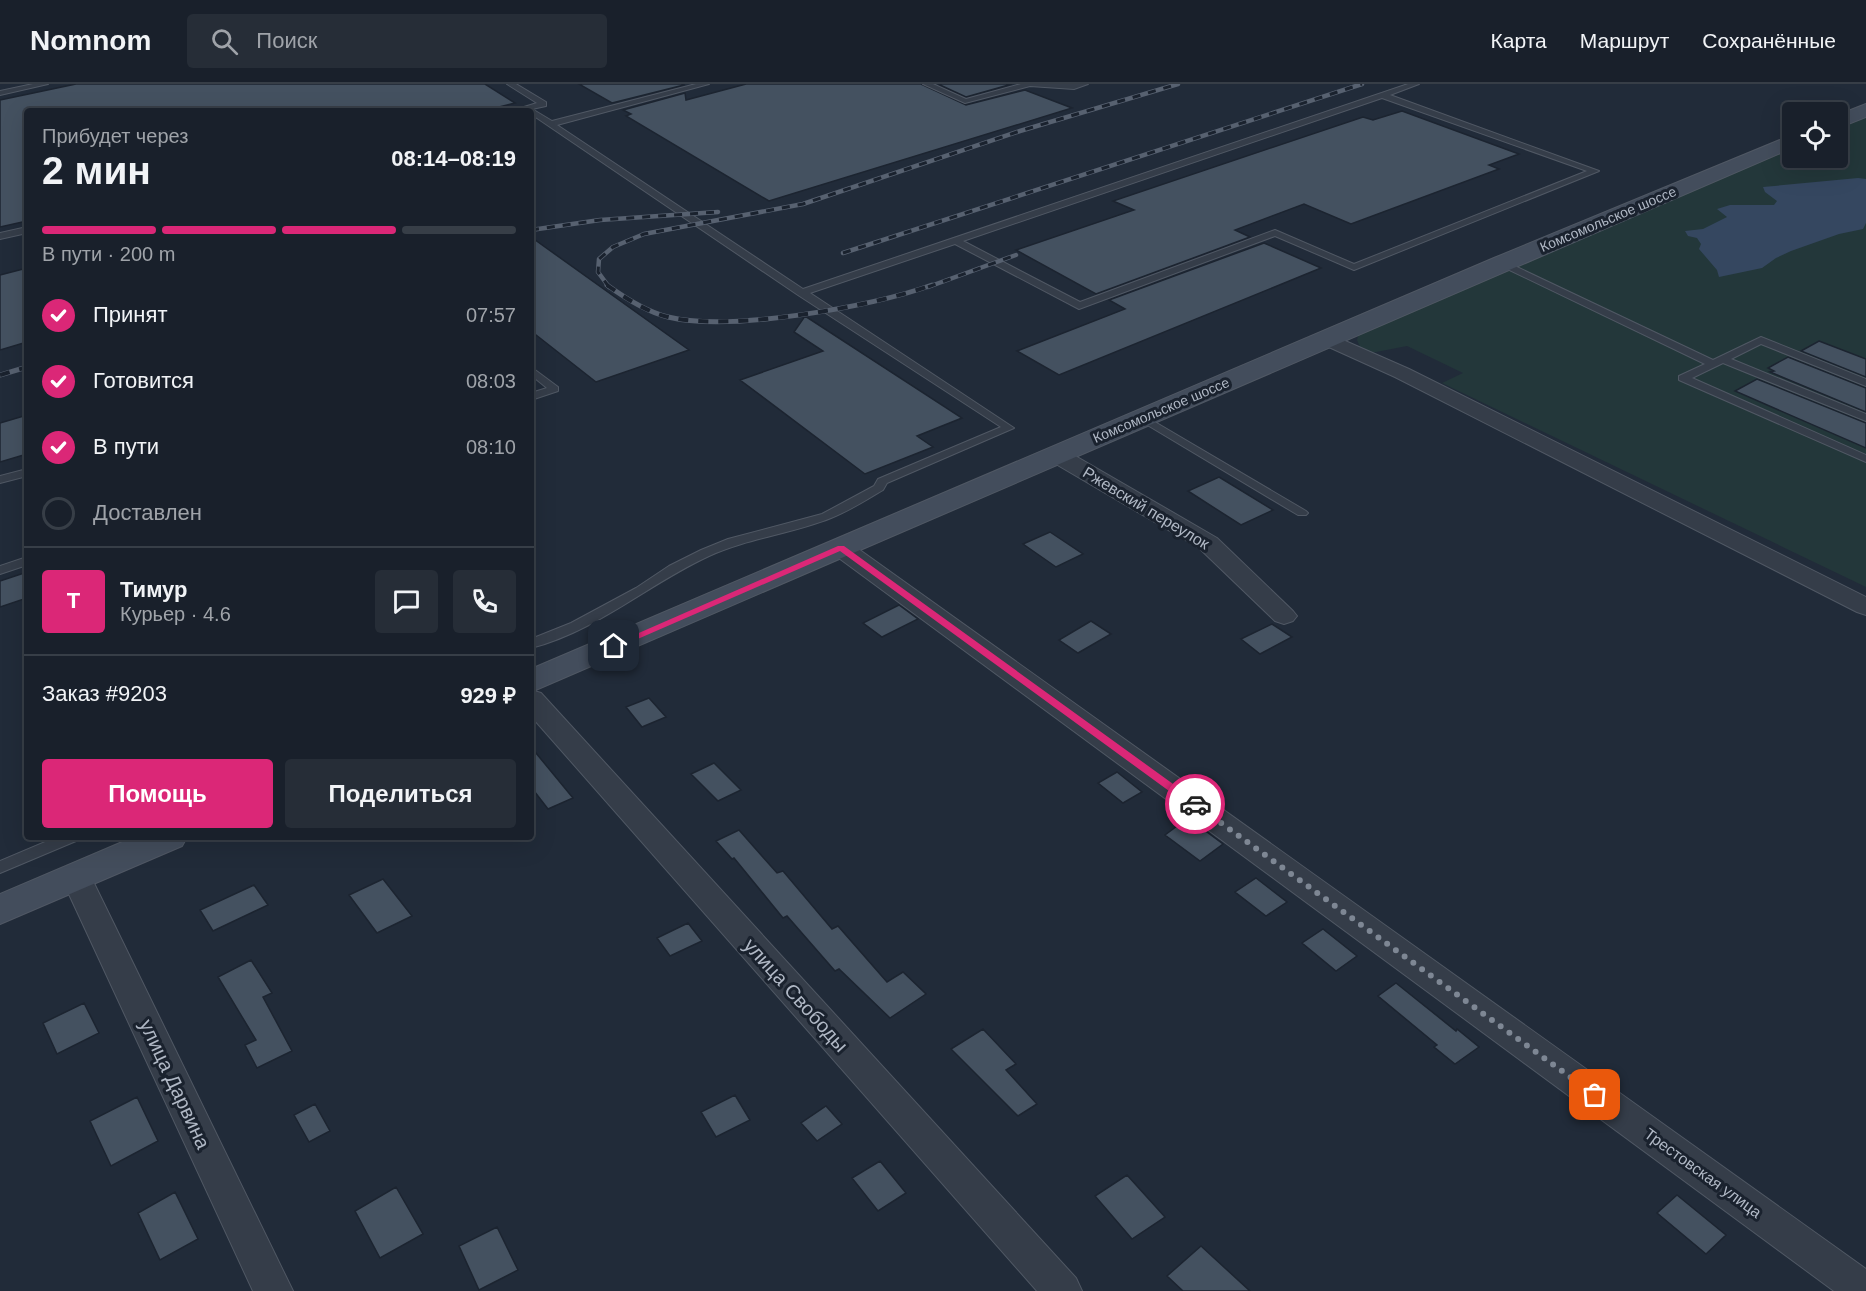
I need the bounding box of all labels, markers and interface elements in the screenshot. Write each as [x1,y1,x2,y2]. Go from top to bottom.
search box [187,14,607,68]
text: Nomnom [30,25,151,56]
icon: search [208,25,241,58]
text: Поиск [256,28,317,53]
text: Карта [1491,29,1547,52]
text: Маршрут [1580,29,1669,52]
text: Сохранённые [1702,29,1836,52]
map controls [1782,102,1848,168]
button: locate [1782,102,1848,168]
text: Прибудет через [42,125,188,147]
text: 08:14–08:19 [391,146,516,171]
text: 2 мин [42,149,151,192]
street label: Комсомольское шоссе [1537,183,1679,255]
text: В пути · 200 m [42,243,175,265]
icon: check [42,299,75,332]
text: Принят [93,302,167,327]
text: 07:57 [466,304,516,326]
icon: check [42,365,75,398]
text: Готовится [93,368,194,393]
text: 08:03 [466,370,516,392]
street label: Комсомольское шоссе [1090,374,1232,446]
icon: check [42,431,75,464]
text: В пути [93,434,159,459]
text: 08:10 [466,436,516,458]
street label: Ржевский переулок [1080,464,1213,553]
text: Доставлен [93,500,202,525]
button: chat [375,570,438,633]
button: phone [453,570,516,633]
text: Тимур [120,577,188,602]
text: Т [67,588,80,613]
text: Курьер · 4.6 [120,603,231,625]
pin [588,620,639,671]
icon: home [597,629,630,662]
text: Заказ #9203 [42,681,167,706]
text: 929 ₽ [460,683,516,708]
button: Помощь [42,759,273,828]
button: Поделиться [285,759,516,828]
courier [1165,774,1225,834]
icon: car [1179,788,1212,821]
street label: улица Свободы [739,934,853,1056]
street label: улица Дарвина [135,1016,215,1153]
pin [1569,1069,1620,1120]
icon: bag [1578,1078,1611,1111]
street label: Трестовская улица [1641,1125,1765,1221]

